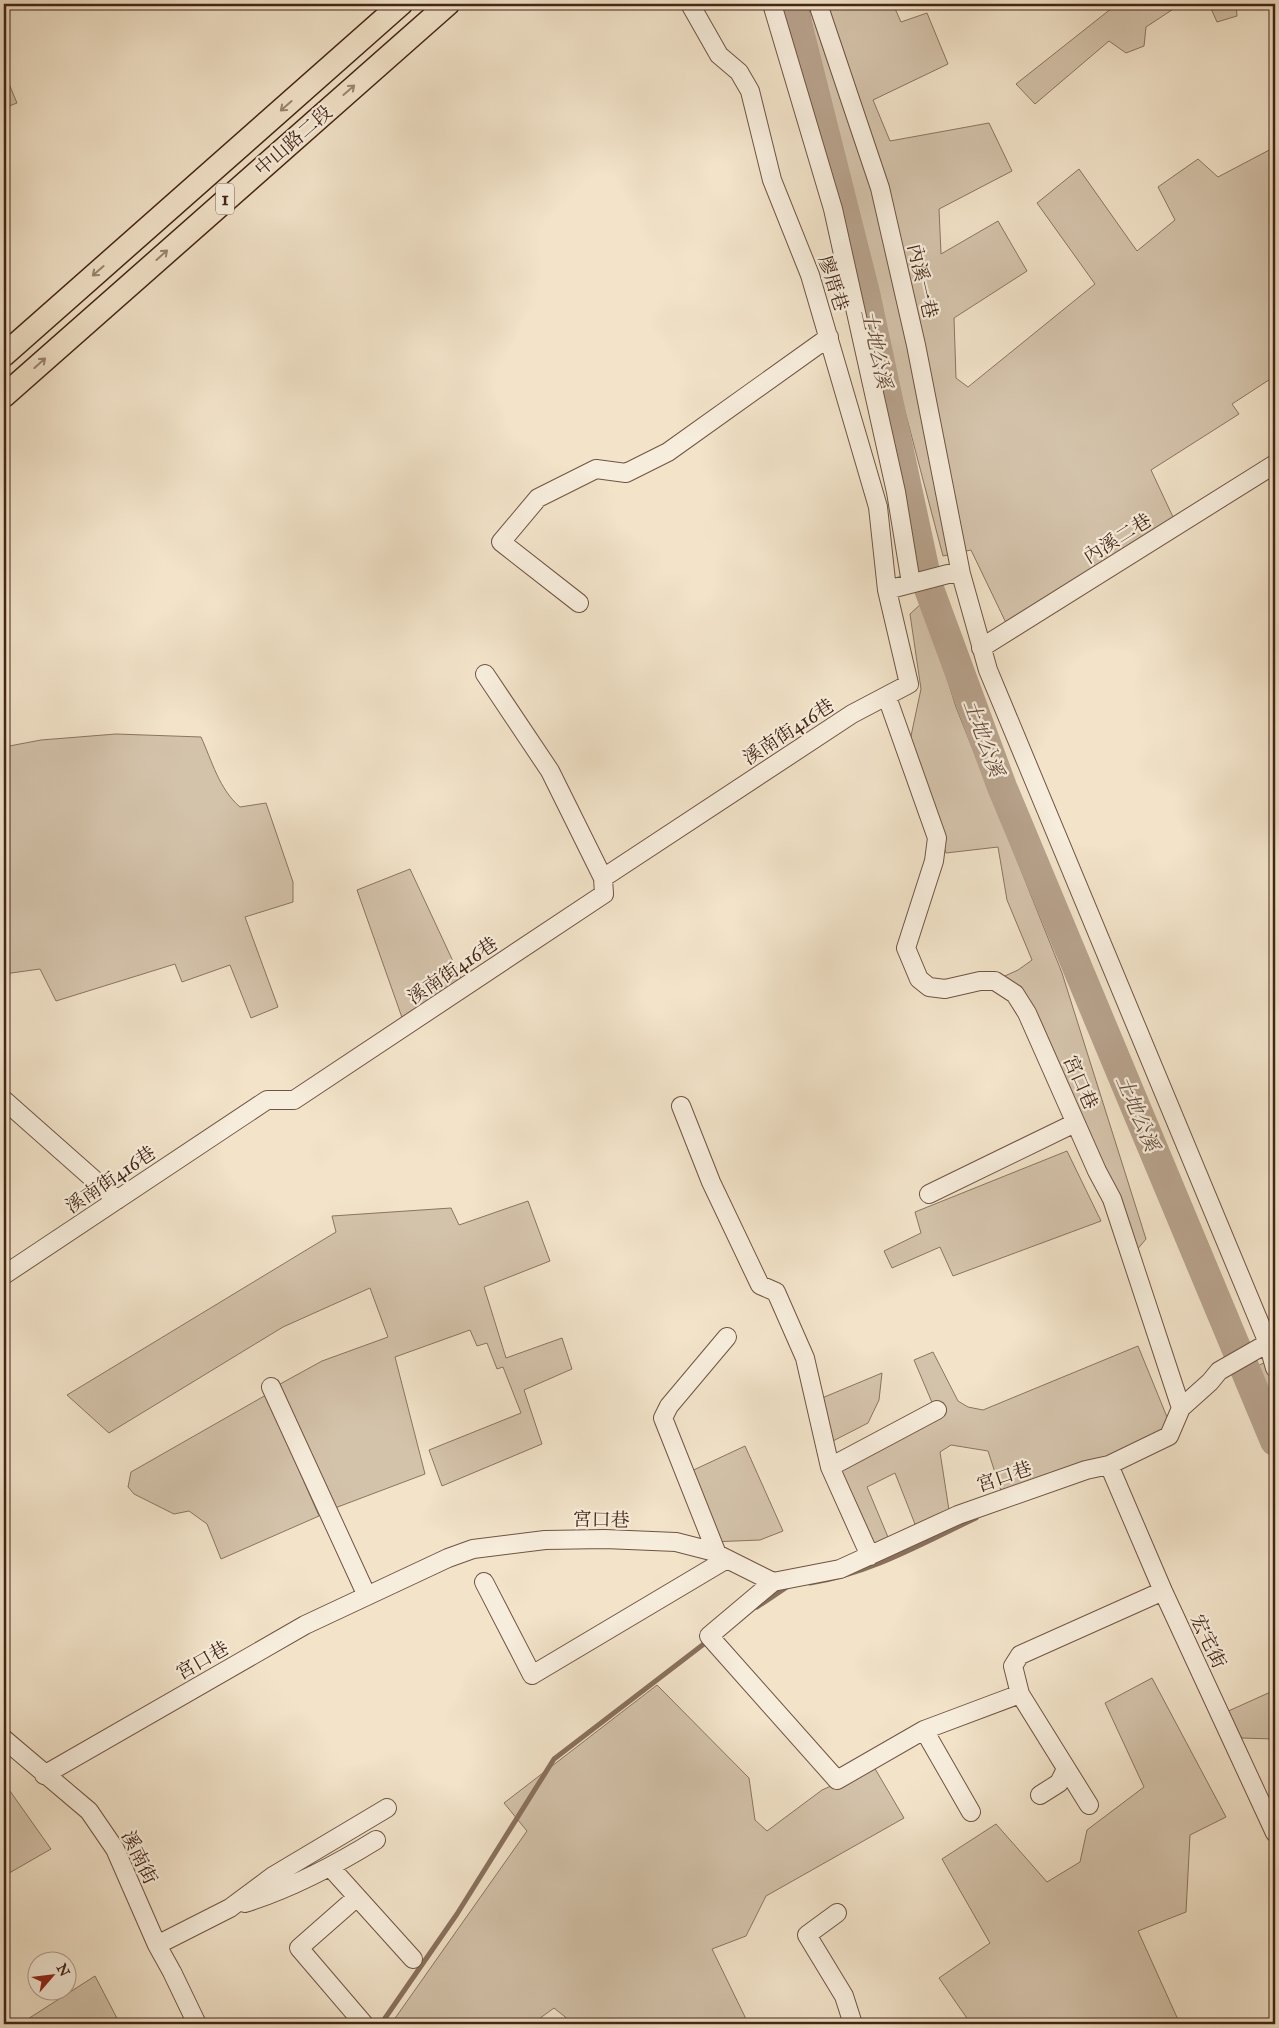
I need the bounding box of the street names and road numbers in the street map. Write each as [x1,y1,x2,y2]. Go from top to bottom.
street label: 中山路二段 [250,101,337,180]
road number: 1 [216,183,234,214]
street label: 內溪一巷 [903,241,942,321]
street label: 廖厝巷 [814,252,853,314]
street label: 內溪二巷 [1079,509,1156,568]
street label: 溪南街416巷 [738,694,838,769]
street label: 溪南街416巷 [403,932,502,1009]
street label: 宮口巷 [1058,1051,1103,1113]
street label: 溪南街416巷 [61,1141,160,1218]
street label: 宮口巷 [973,1456,1035,1497]
street label: 宮口巷 [572,1508,630,1531]
street label: 宏宅街 [1186,1611,1231,1672]
street label: 宮口巷 [172,1636,233,1685]
street label: 溪南街 [117,1827,162,1888]

